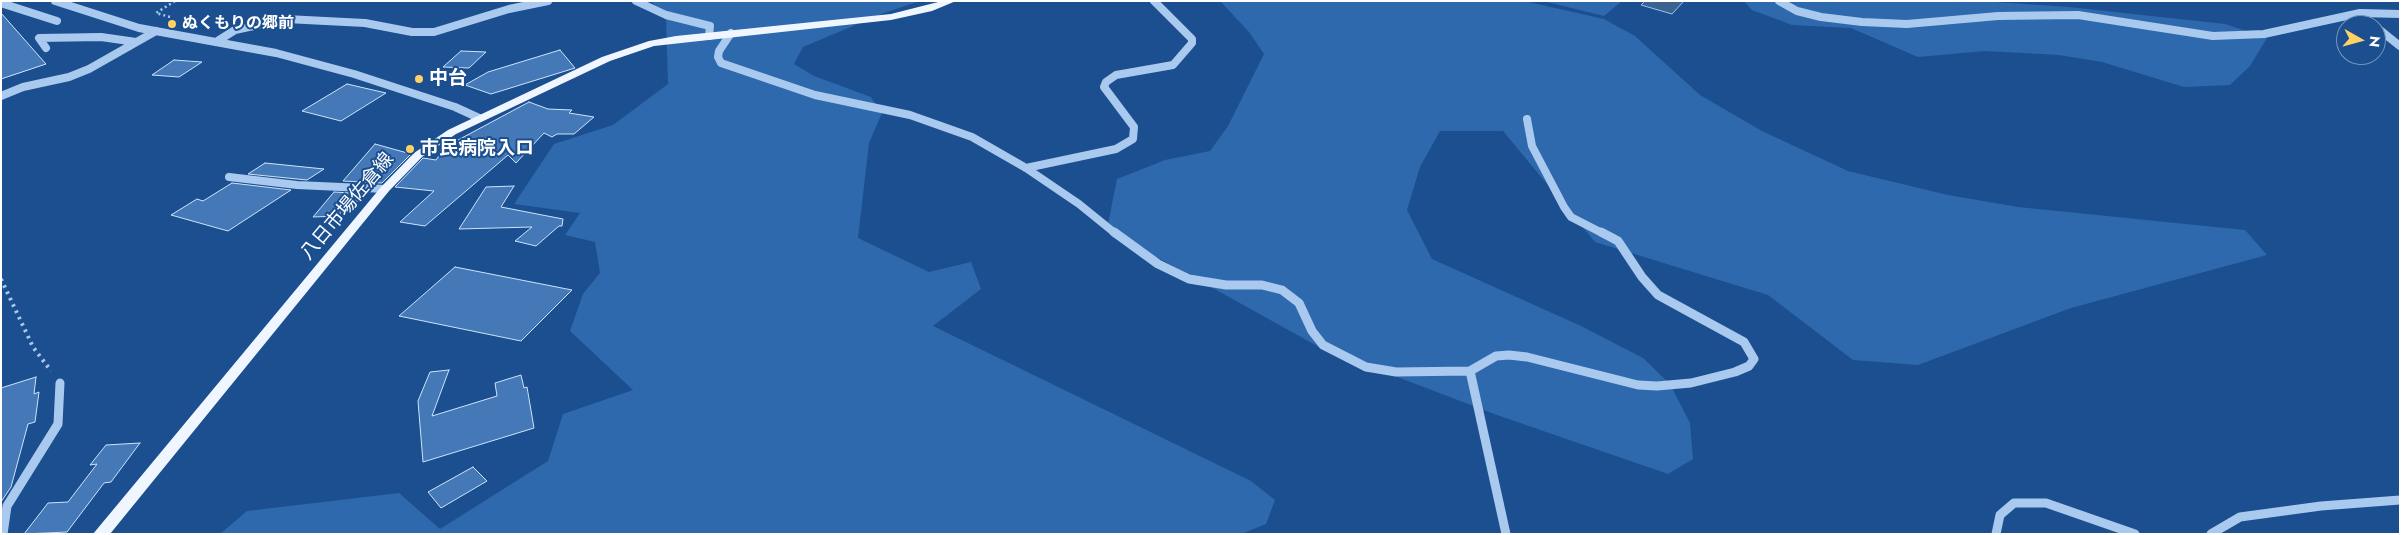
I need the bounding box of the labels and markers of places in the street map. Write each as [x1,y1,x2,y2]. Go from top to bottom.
place label: ぬくもりの郷前 [182,14,294,34]
marker: ぬくもりの郷前 [166,18,178,30]
place label: 中台 [429,68,467,90]
marker: 中台 [413,73,425,85]
place label: 市民病院入ロ [420,138,534,160]
marker: 市民病院入ロ [404,143,416,155]

